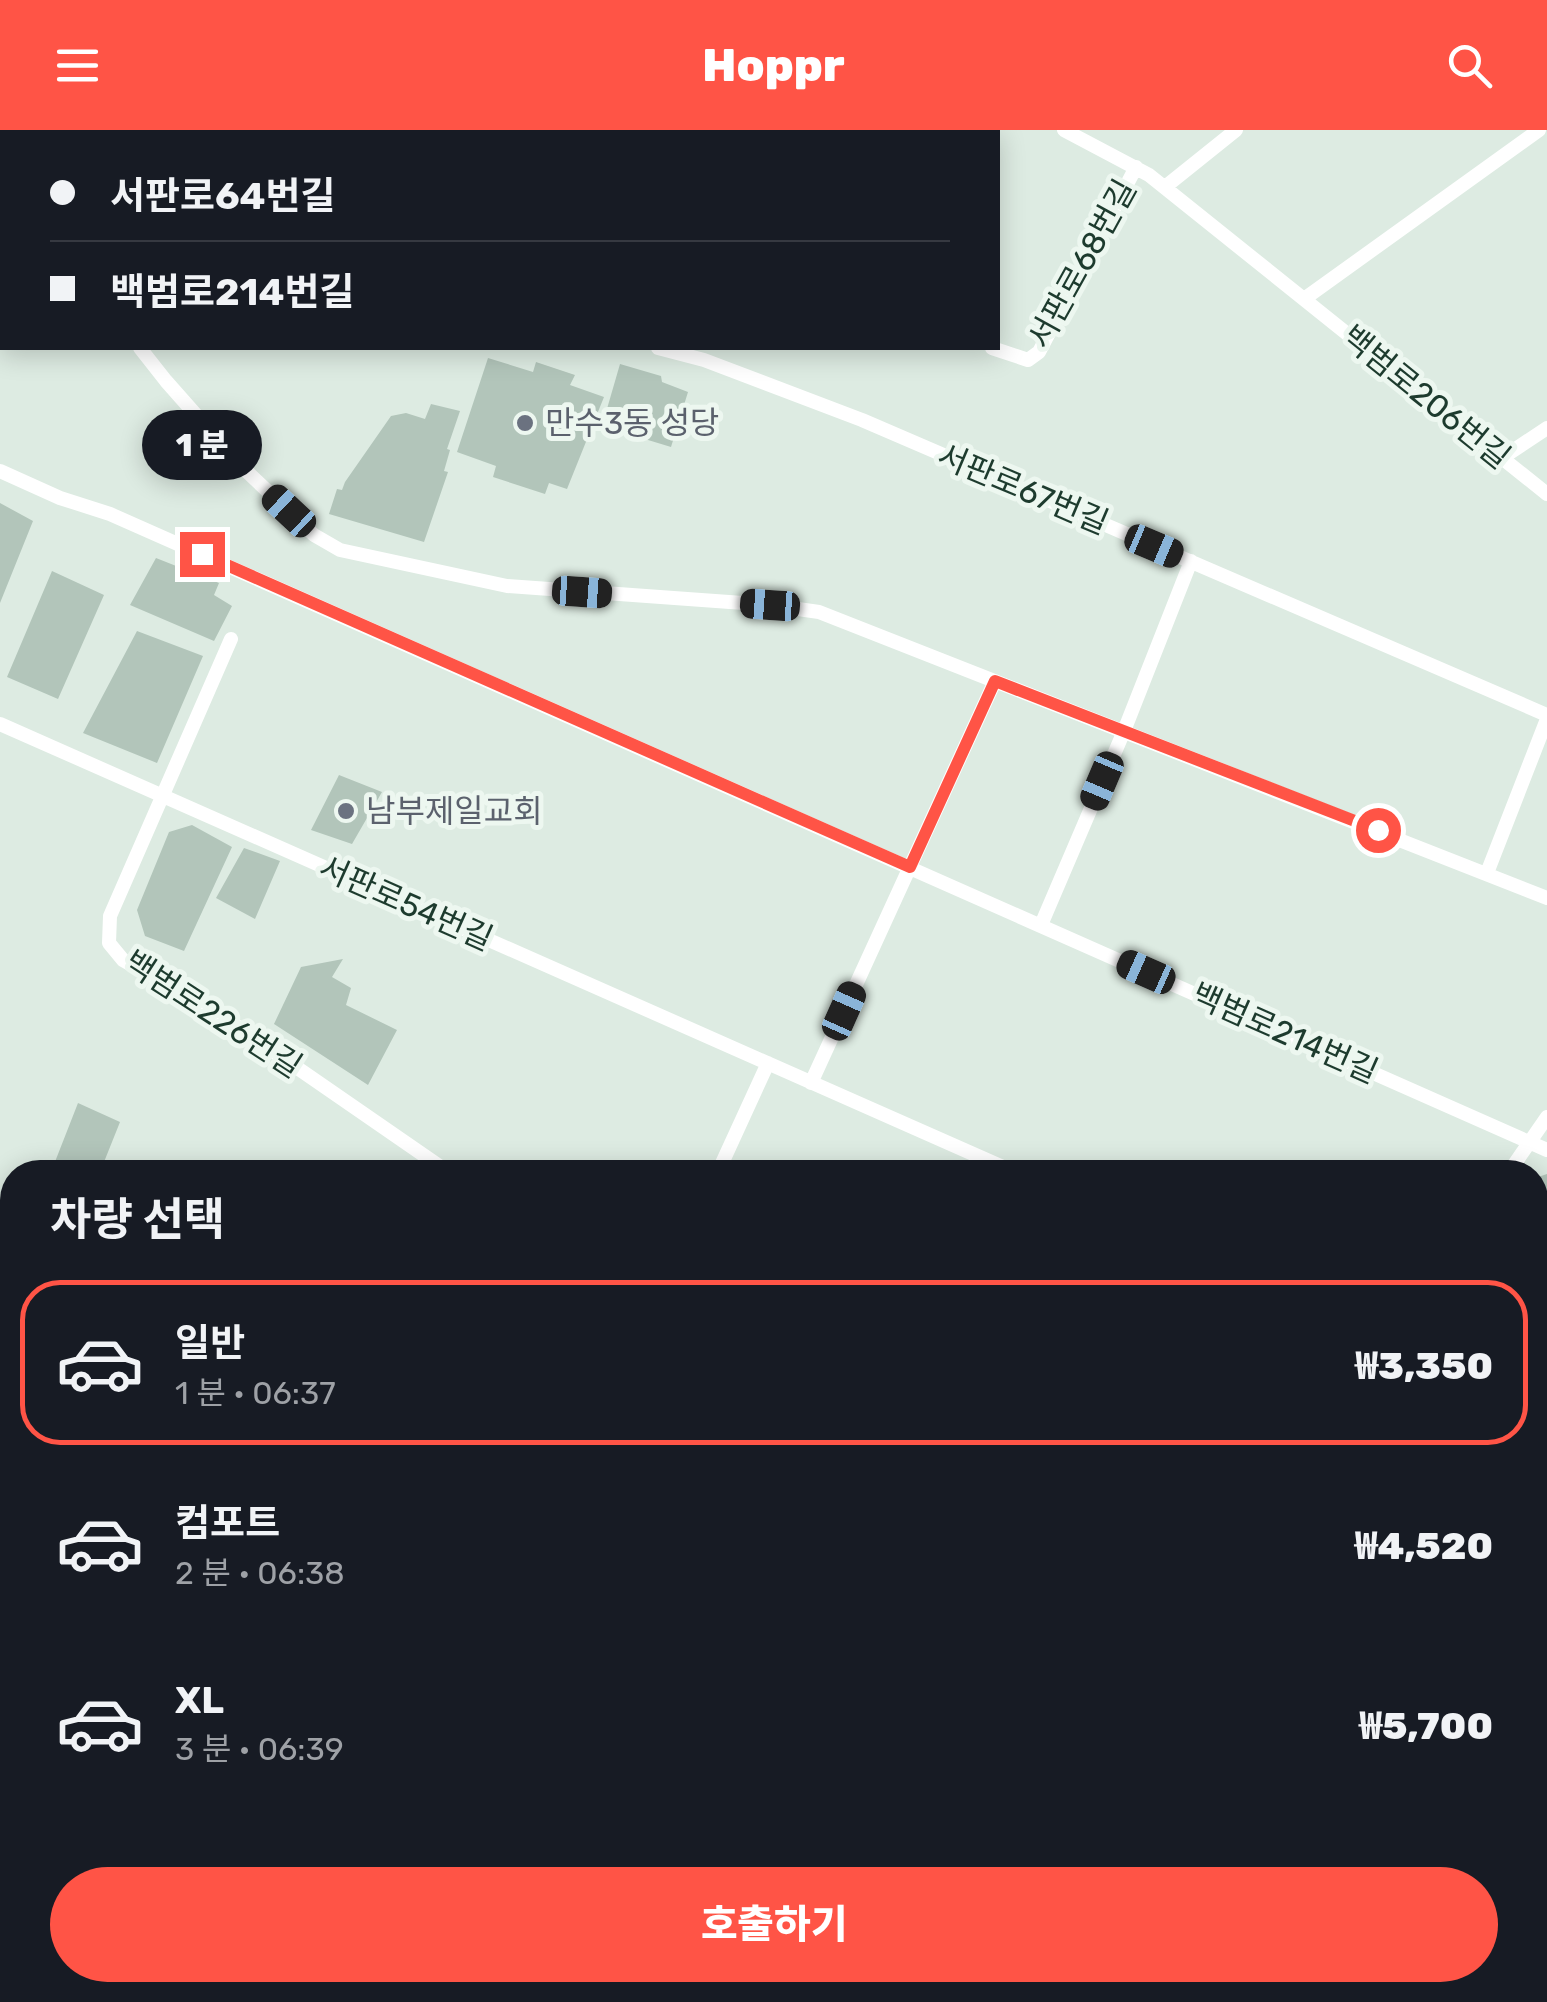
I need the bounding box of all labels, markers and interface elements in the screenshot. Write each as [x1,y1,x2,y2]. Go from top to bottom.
icon: menu [50,38,105,93]
icon: search [1442,38,1497,93]
text: Hoppr [702,39,845,92]
text: 서판로64번길 [110,173,336,219]
street label: 서판로68번길 [1020,173,1144,355]
text: 백범로214번길 [110,269,354,315]
street label: 백범로206번길 [1334,318,1518,476]
place label: 만수3동 성당 [545,404,719,442]
callout: 1 분 [142,409,262,479]
marker: 만수3동 성당 [514,412,536,434]
text: 1 분 [176,426,228,464]
street label: 서판로67번길 [932,436,1114,542]
car [257,480,321,542]
car [1121,520,1187,572]
route end [180,532,225,577]
car [551,575,613,609]
car [739,588,801,622]
car [1076,748,1128,814]
place label: 남부제일교회 [366,792,543,830]
marker: 남부제일교회 [335,800,357,822]
route start [1356,808,1401,853]
street label: 서판로54번길 [313,848,499,958]
street label: 백범로226번길 [117,942,309,1086]
car [1112,946,1180,998]
street label: 백범로214번길 [1186,975,1384,1091]
car [818,977,870,1045]
text: 차량 선택 [50,1193,225,1246]
icon: car [55,1318,145,1408]
text: 일반 [175,1320,245,1366]
text: ₩3,350 [1355,1343,1493,1389]
text: 1 분 · 06:37 [175,1374,336,1412]
icon: car [55,1498,145,1588]
text: 컴포트 [175,1500,280,1546]
text: ₩4,520 [1355,1523,1493,1569]
text: 2 분 · 06:38 [175,1554,345,1592]
text: XL [175,1677,224,1723]
icon: car [55,1678,145,1768]
text: ₩5,700 [1359,1703,1493,1749]
text: 3 분 · 06:39 [175,1730,344,1768]
button: 호출하기 [50,1867,1498,1982]

